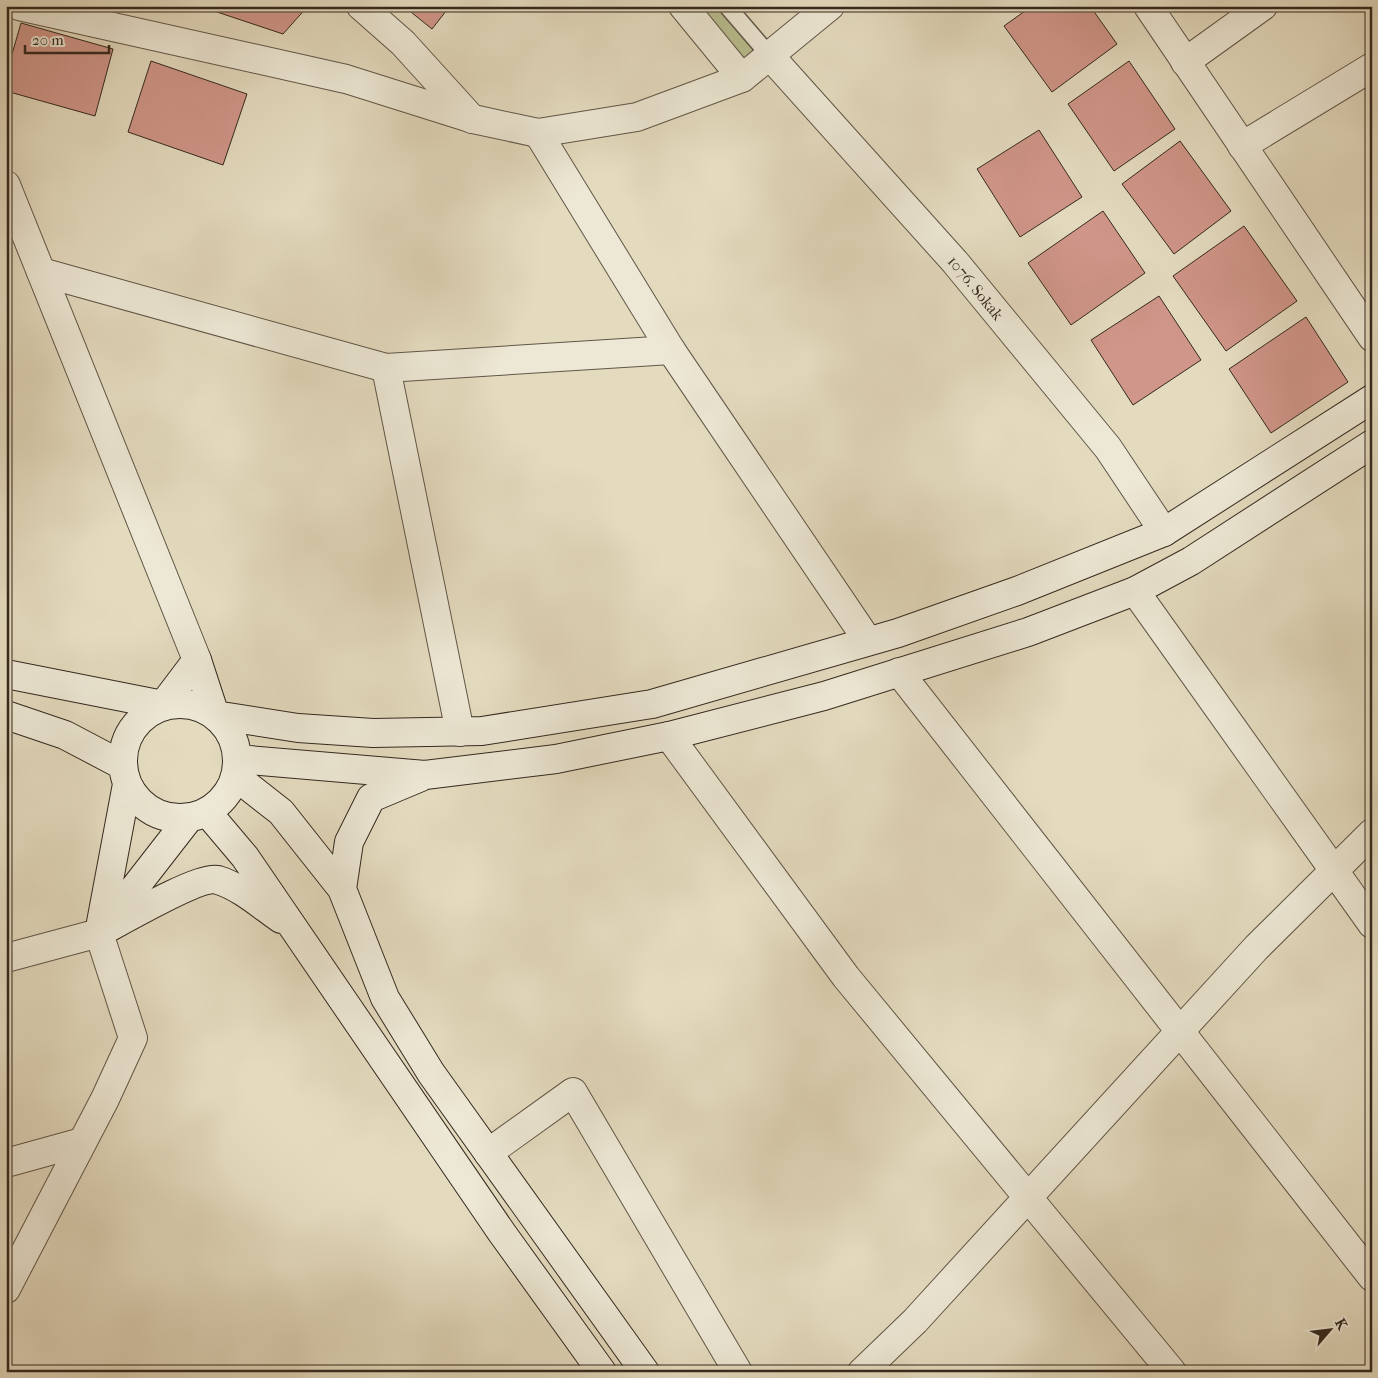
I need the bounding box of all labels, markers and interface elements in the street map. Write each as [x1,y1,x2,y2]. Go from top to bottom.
scale bar [25,22,109,54]
text: 20 m [32,31,64,49]
street label: 1076. Sokak [944,252,1008,324]
north arrow [1306,1306,1356,1356]
text: K [1331,1316,1351,1333]

